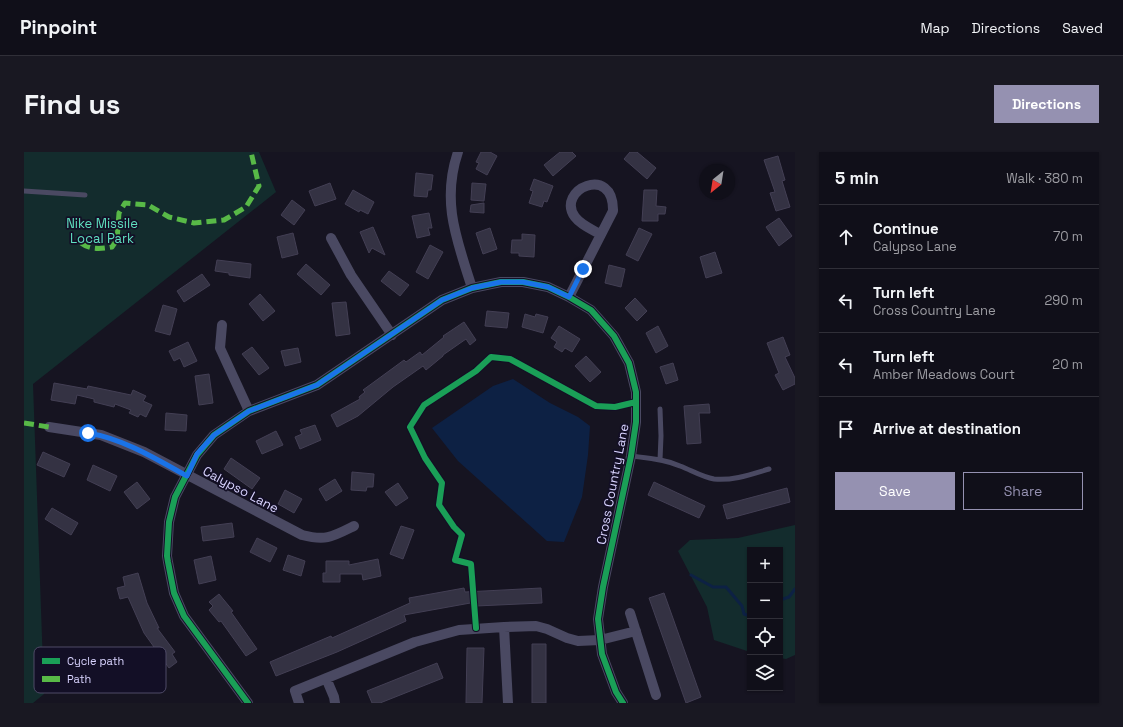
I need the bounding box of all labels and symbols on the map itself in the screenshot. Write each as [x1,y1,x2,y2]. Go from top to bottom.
north arrow [699,164,735,200]
park label: Nike Missile Local Park [66,215,138,247]
route end [574,260,592,278]
street label: Cross Country Lane [592,422,633,546]
route start [79,424,97,442]
street label: Calypso Lane [200,462,282,517]
legend [34,647,166,693]
text: Cycle path [67,654,124,668]
text: Path [67,672,91,686]

